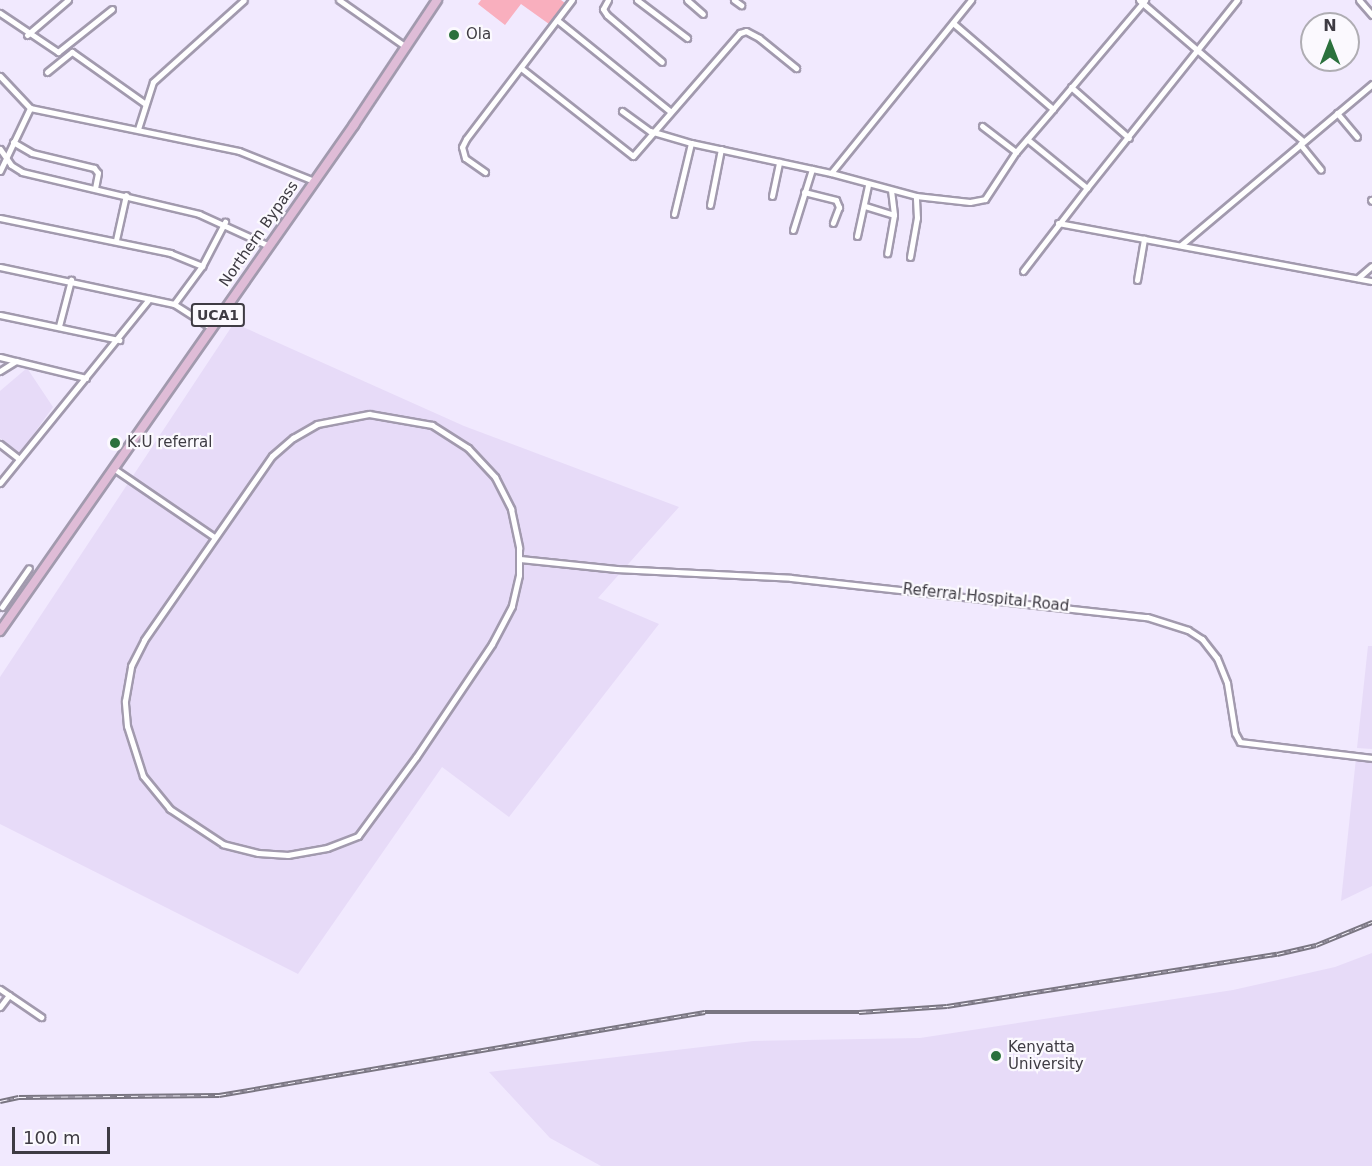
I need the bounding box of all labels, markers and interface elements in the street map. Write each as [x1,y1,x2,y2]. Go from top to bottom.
north arrow [1300,12,1360,72]
text: N [1323,16,1337,35]
place label: Ola [466,26,491,44]
marker: Ola [447,28,461,42]
street label: Northern Bypass [216,178,302,290]
road number: UCA1 [190,304,246,326]
place label: K.U referral [127,434,212,452]
marker: K.U referral [108,436,122,450]
street label: Referral Hospital Road [902,580,1070,616]
place label: Kenyatta University [1008,1038,1084,1073]
marker: Kenyatta University [989,1049,1003,1063]
scale bar [15,1115,112,1153]
text: 100 m [23,1127,81,1148]

